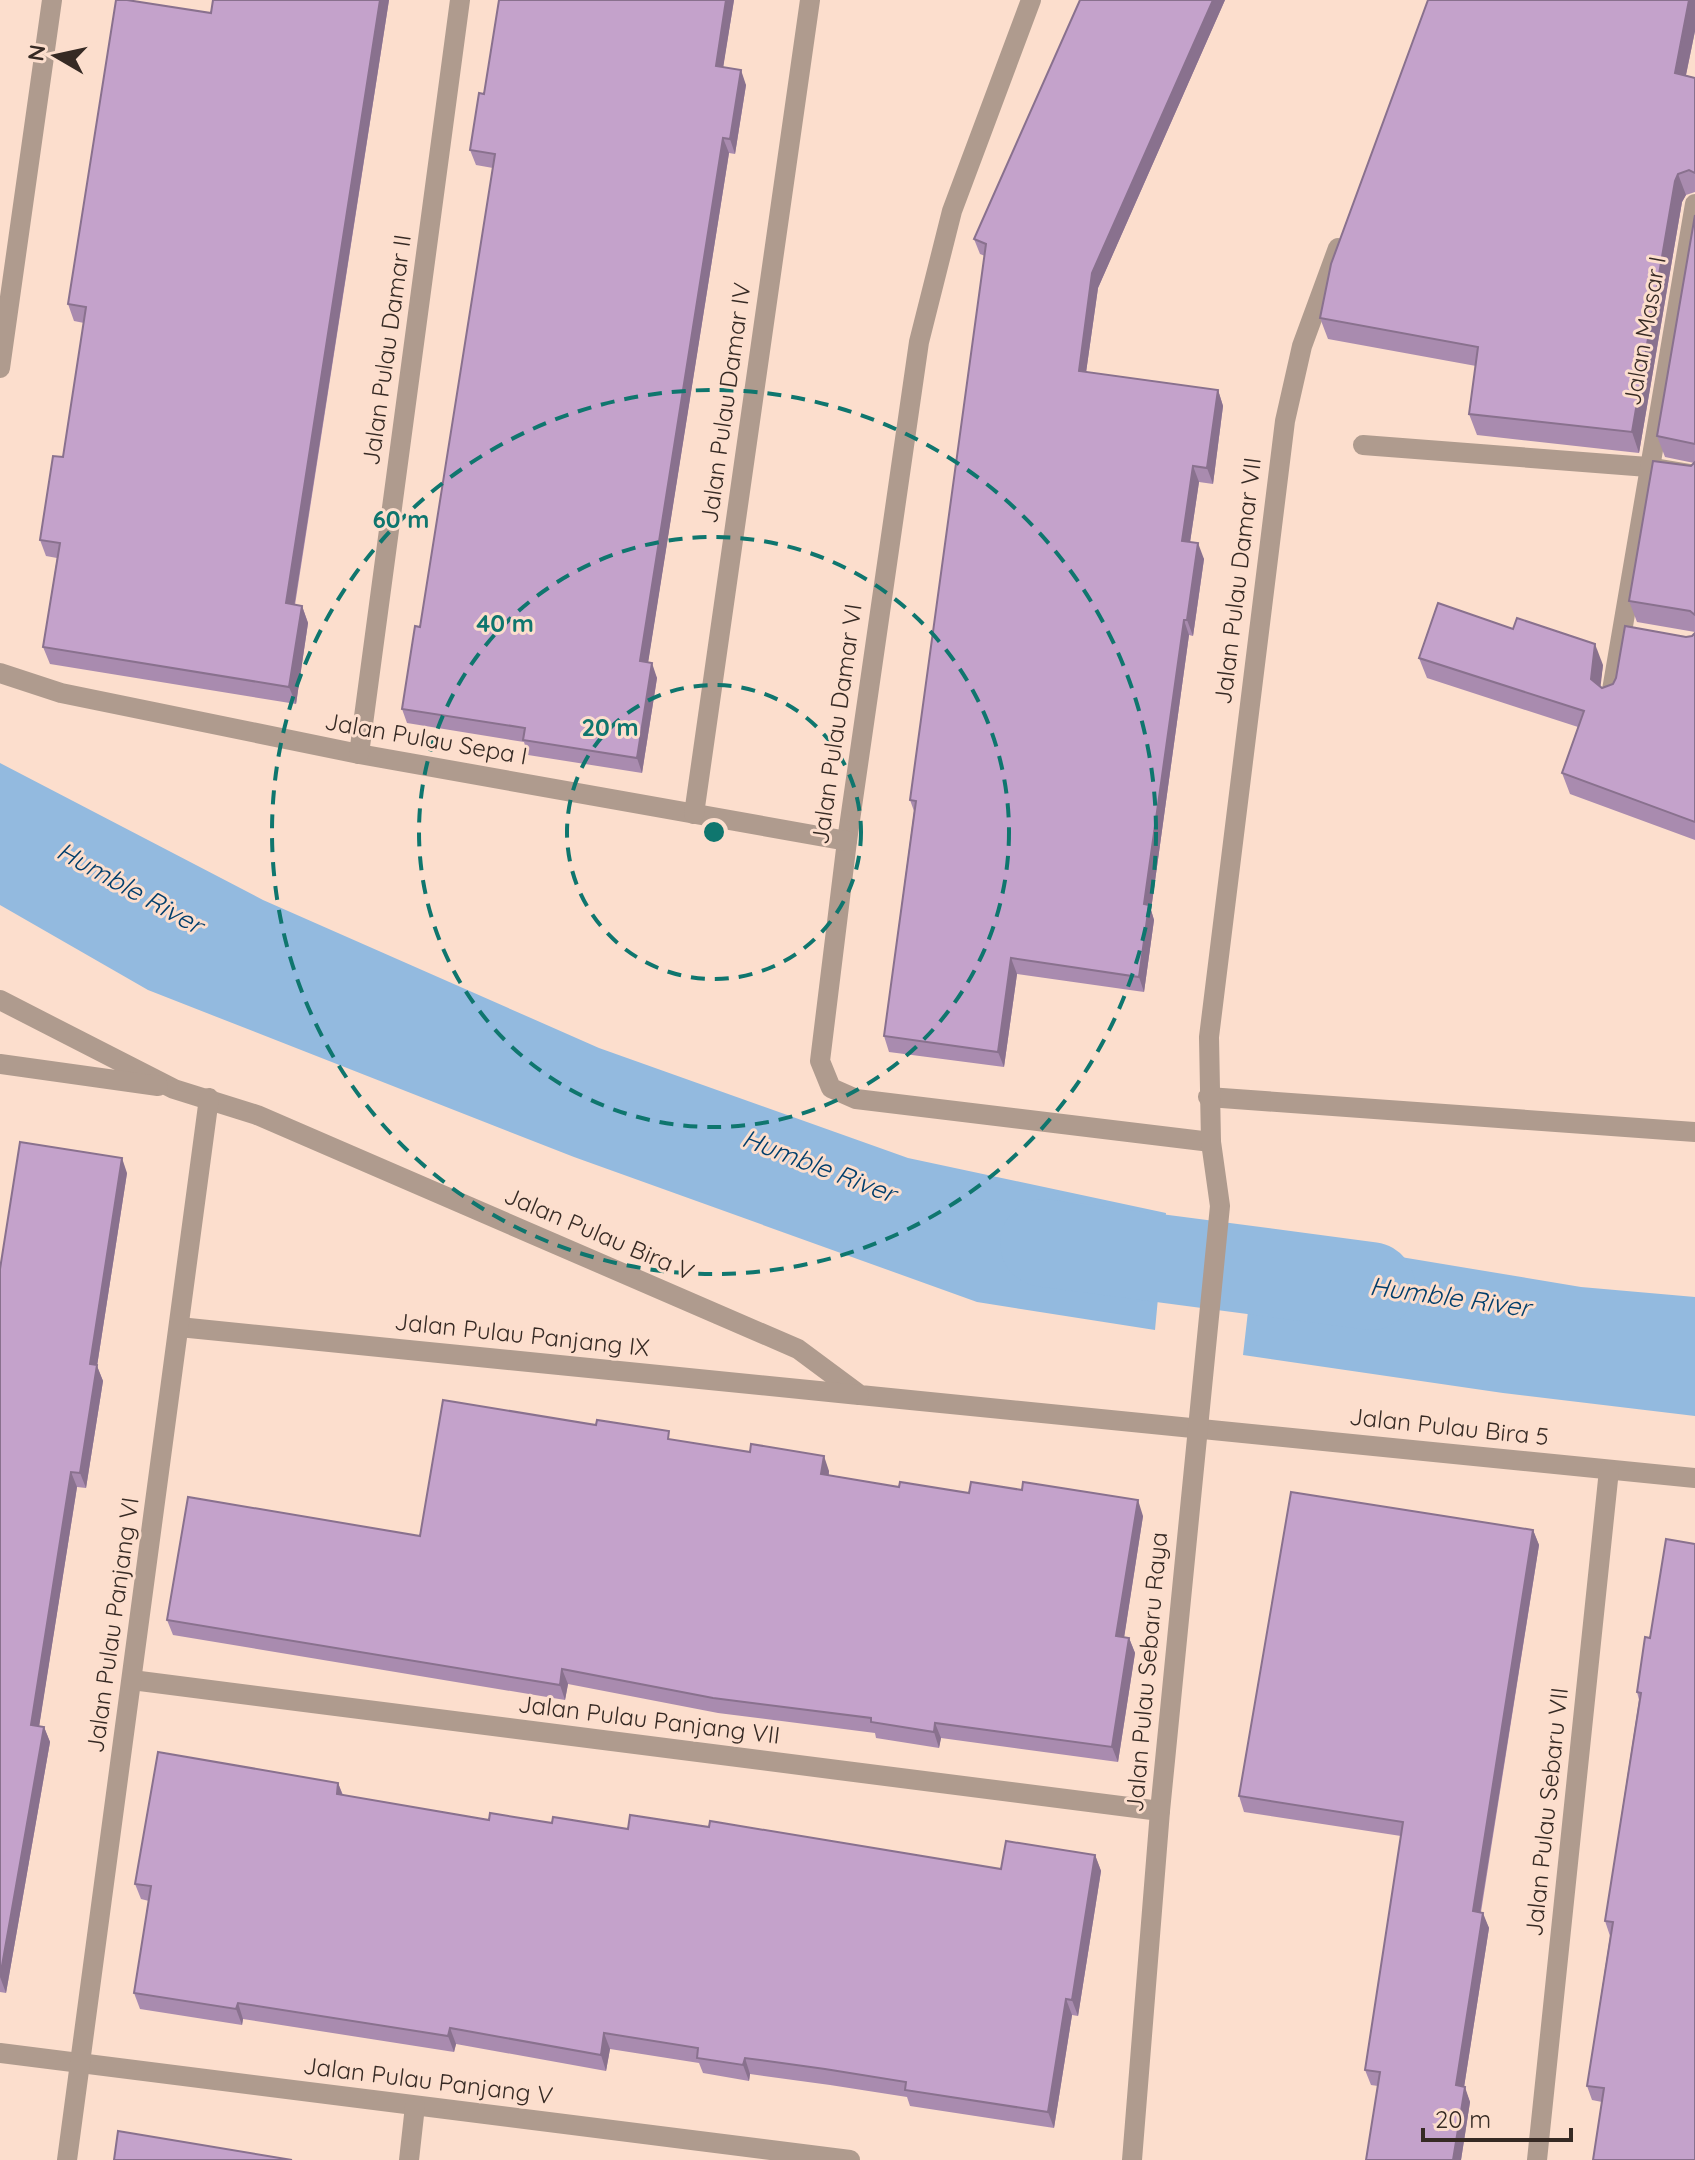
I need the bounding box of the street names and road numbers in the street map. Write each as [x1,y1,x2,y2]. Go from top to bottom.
street label: Jalan Pulau Damar II [355,233,417,467]
street label: Jalan Masar I [1616,254,1672,408]
street label: Jalan Pulau Damar IV [693,281,757,525]
street label: Jalan Pulau Damar VII [1207,456,1267,706]
street label: Jalan Pulau Damar VI [804,602,868,846]
street label: Jalan Pulau Sepa I [322,705,530,771]
street label: Jalan Pulau Bira V [500,1180,699,1287]
street label: Jalan Pulau Panjang IX [393,1306,651,1362]
street label: Jalan Pulau Bira 5 [1348,1401,1550,1451]
street label: Jalan Pulau Panjang VI [79,1495,145,1755]
street label: Jalan Pulau Sebaru Raya [1119,1531,1173,1813]
street label: Jalan Pulau Sebaru VII [1518,1686,1574,1938]
street label: Jalan Pulau Panjang VII [516,1688,782,1750]
street label: Jalan Pulau Panjang V [301,2050,555,2110]

